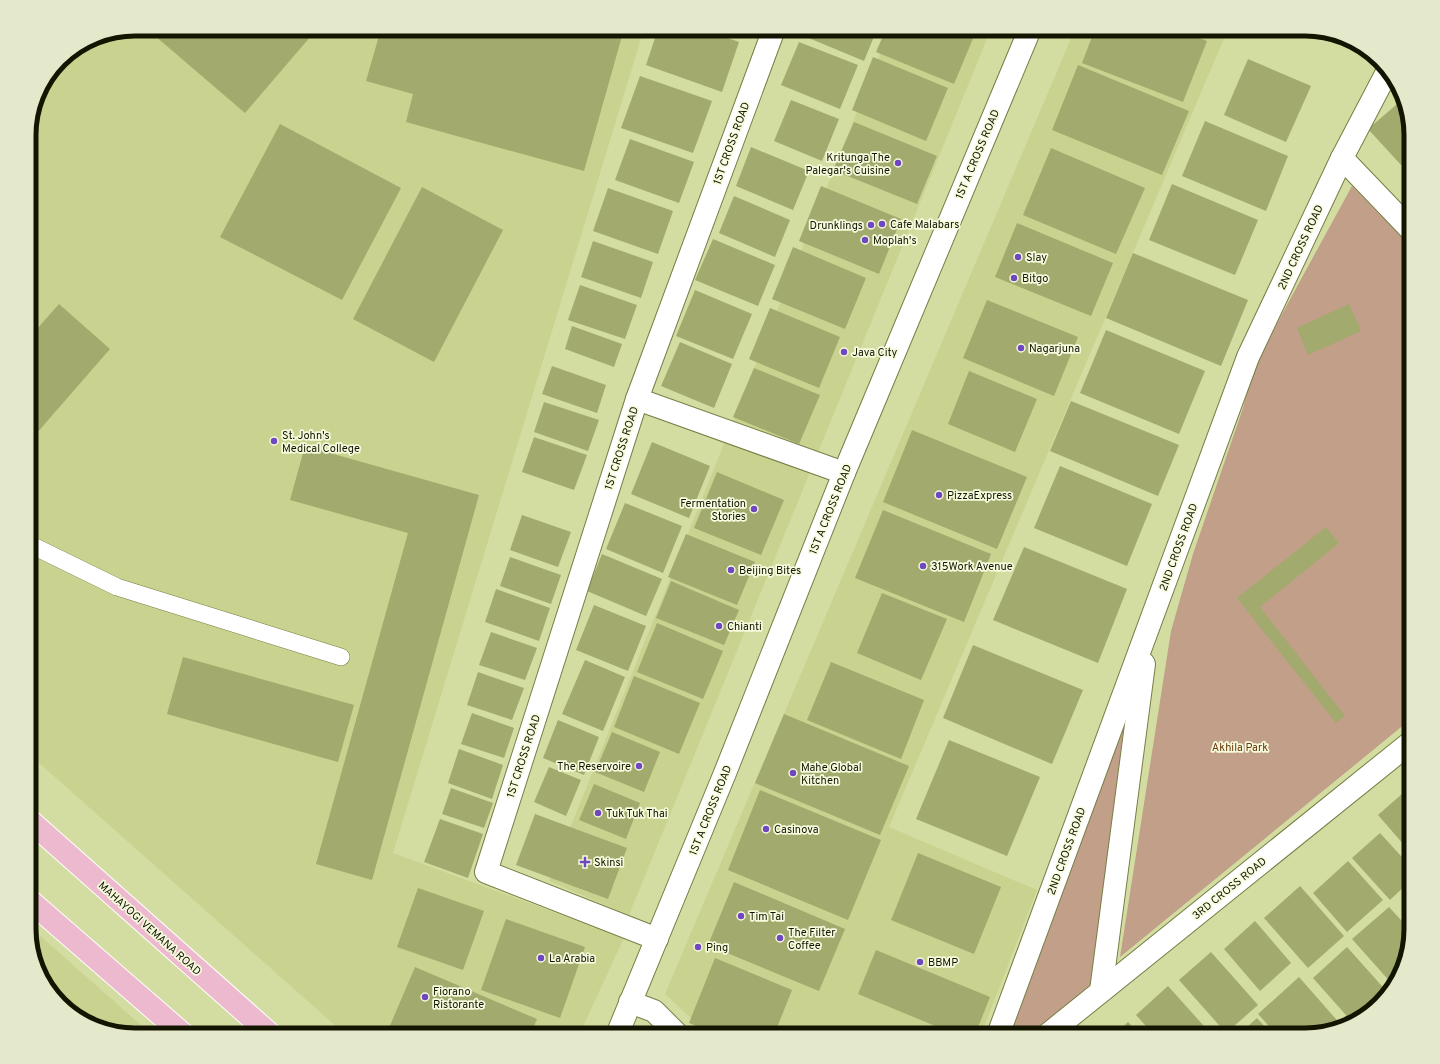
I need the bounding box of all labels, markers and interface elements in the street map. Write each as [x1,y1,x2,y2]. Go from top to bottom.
street label: 1ST CROSS ROAD [711,100,753,187]
street label: 1ST A CROSS ROAD [953,108,1003,201]
place label: Kritunga The Palegar's Cuisine [806,151,890,178]
marker: Kritunga The Palegar's Cuisine [893,158,903,168]
street label: 2ND CROSS ROAD [1275,203,1327,292]
place label: Cafe Malabars [890,218,959,232]
place label: Drunklings [810,219,863,233]
marker: Cafe Malabars [877,219,887,229]
marker: Drunklings [866,220,876,230]
place label: Moplah's [873,234,917,248]
marker: Moplah's [860,235,870,245]
place label: Slay [1026,251,1047,265]
marker: Slay [1013,252,1023,262]
place label: Bitgo [1022,272,1048,286]
marker: Bitgo [1009,273,1019,283]
place label: Nagarjuna [1029,342,1080,356]
marker: Nagarjuna [1016,343,1026,353]
place label: Java City [852,346,897,360]
marker: Java City [839,347,849,357]
street label: 1ST CROSS ROAD [602,405,642,492]
place label: St. John's Medical College [282,429,360,456]
marker: St. John's Medical College [269,436,279,446]
street label: 1ST A CROSS ROAD [806,462,855,556]
place label: PizzaExpress [947,489,1012,503]
marker: PizzaExpress [934,490,944,500]
place label: Fermentation Stories [680,497,746,524]
street label: 2ND CROSS ROAD [1157,502,1201,593]
marker: Fermentation Stories [749,504,759,514]
place label: 315Work Avenue [931,560,1013,574]
marker: 315Work Avenue [918,561,928,571]
place label: Beijing Bites [739,564,801,578]
marker: Beijing Bites [726,565,736,575]
place label: Chianti [727,620,762,634]
marker: Chianti [714,621,724,631]
street label: 1ST CROSS ROAD [504,713,544,800]
park label: Akhila Park [1212,741,1268,755]
place label: The Reservoire [557,760,631,774]
marker: The Reservoire [634,761,644,771]
place label: Mahe Global Kitchen [801,761,862,788]
street label: 1ST A CROSS ROAD [686,763,735,857]
marker: Mahe Global Kitchen [788,768,798,778]
street label: 2ND CROSS ROAD [1045,806,1089,897]
place label: Tuk Tuk Thai [606,807,668,821]
marker: Tuk Tuk Thai [593,808,603,818]
place label: Casinova [774,823,819,837]
marker: Casinova [761,824,771,834]
street label: 3RD CROSS ROAD [1190,854,1270,923]
marker: Skinsi [579,856,591,868]
place label: Skinsi [594,856,623,870]
street label: MAHAYOGI VEMANA ROAD [95,879,204,979]
place label: Tim Tai [749,910,784,924]
marker: Tim Tai [736,911,746,921]
place label: The Filter Coffee [788,926,836,953]
marker: The Filter Coffee [775,933,785,943]
place label: Ping [706,941,728,955]
marker: Ping [693,942,703,952]
place label: La Arabia [549,952,595,966]
marker: La Arabia [536,953,546,963]
place label: BBMP [928,956,958,970]
marker: BBMP [915,957,925,967]
place label: Fiorano Ristorante [433,985,484,1012]
marker: Fiorano Ristorante [420,992,430,1002]

